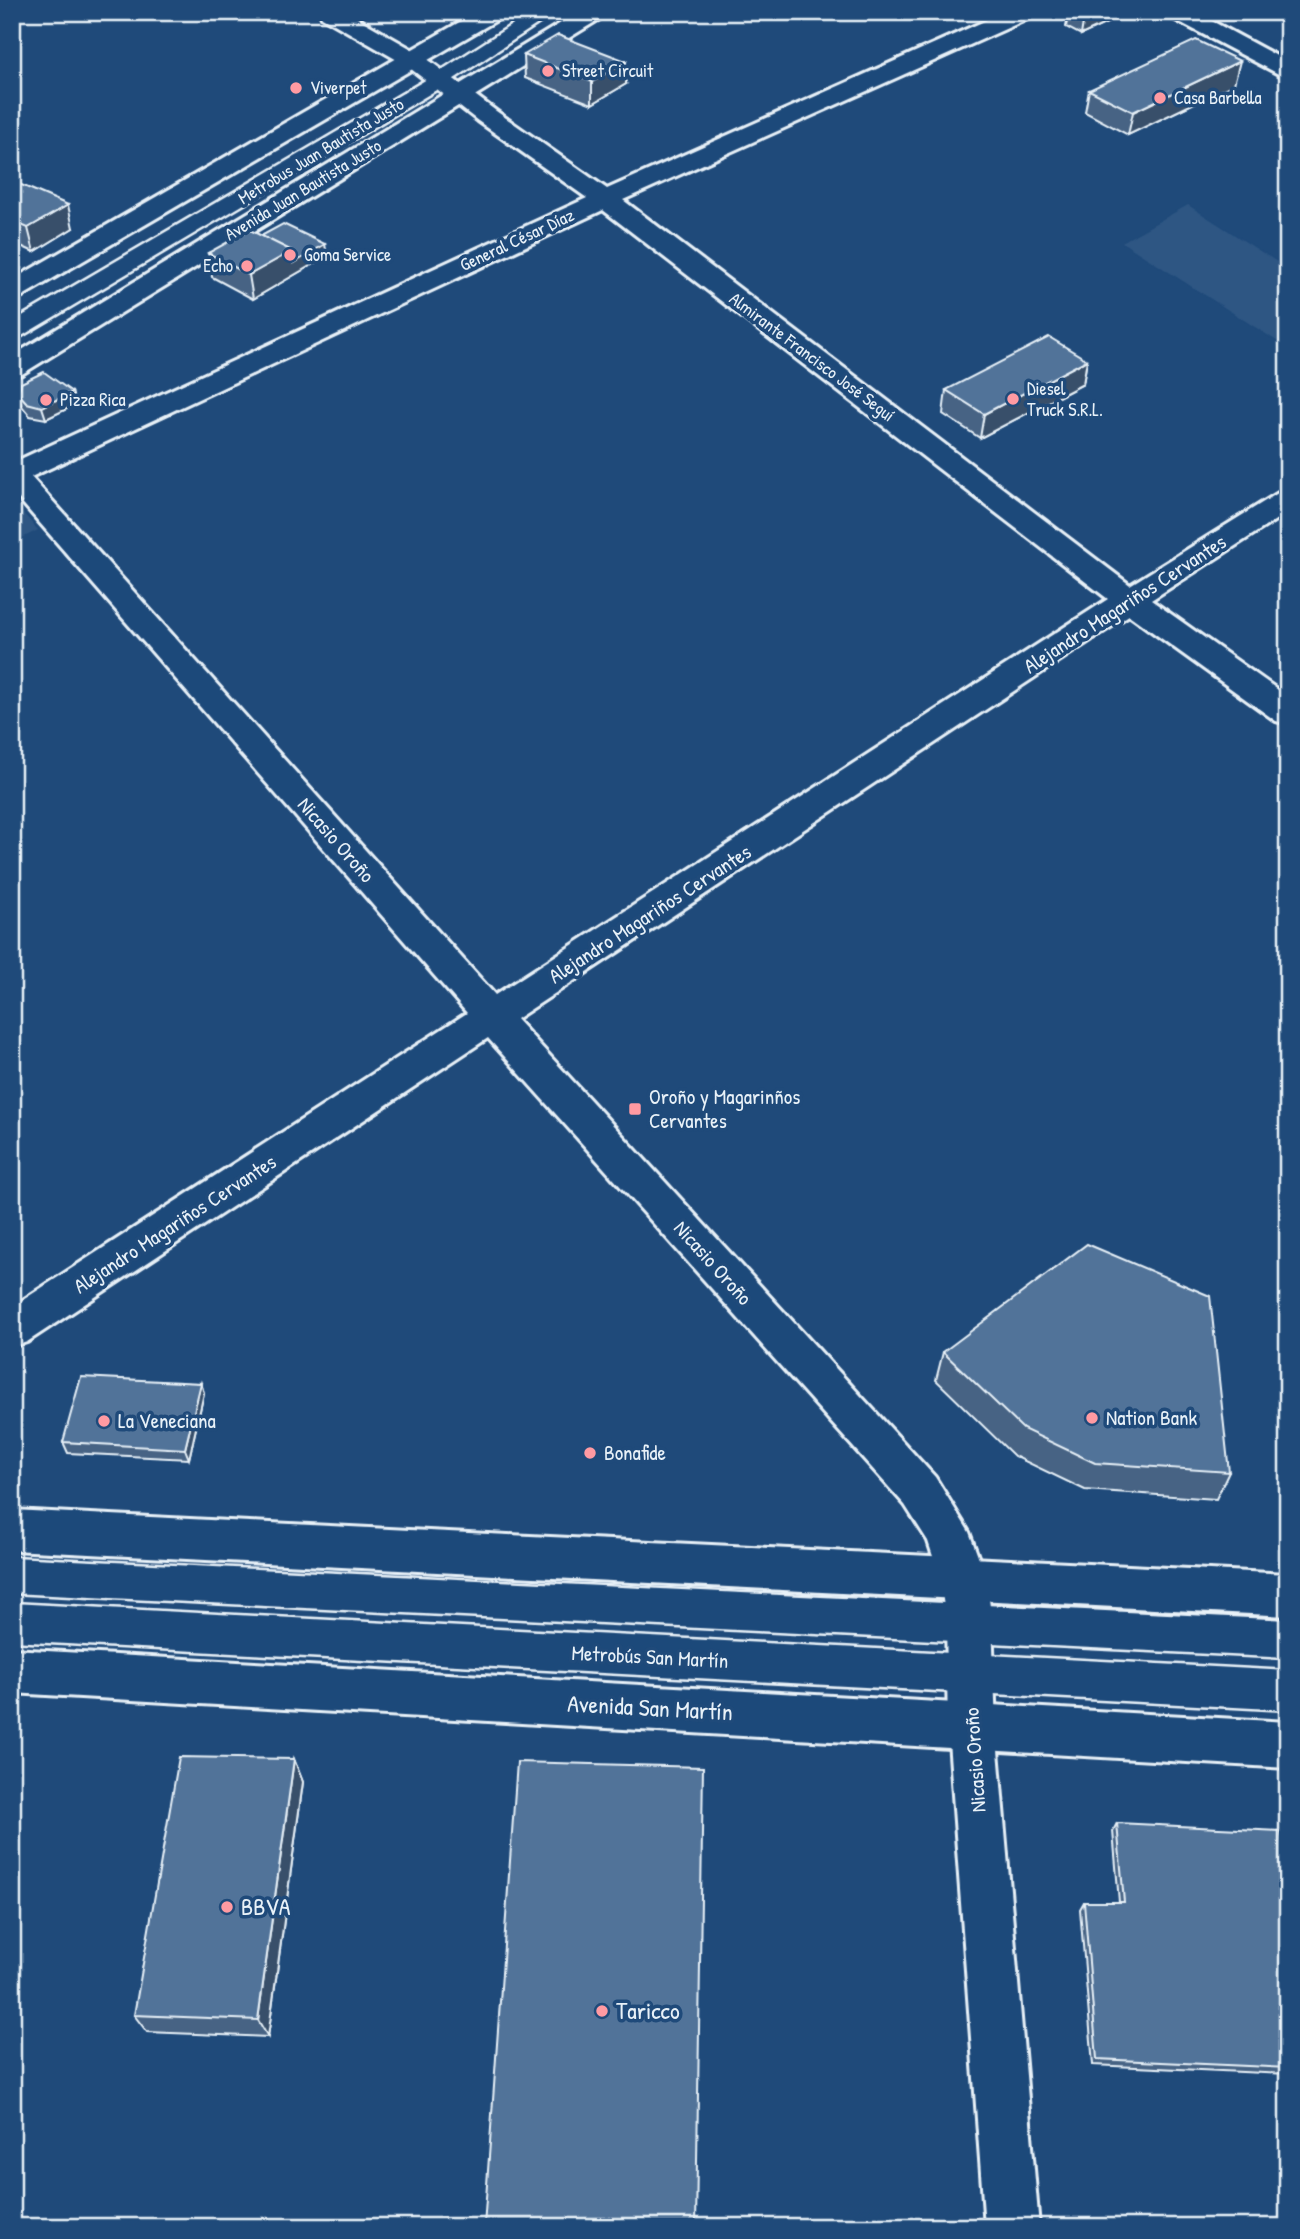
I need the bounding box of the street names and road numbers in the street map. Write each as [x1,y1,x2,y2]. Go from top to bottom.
street label: Metrobus Juan Bautista Justo [233,91,408,210]
street label: Avenida Juan Bautista Justo [220,133,386,246]
street label: General César Díaz [456,202,578,277]
street label: Almirante Francisco José Seguí [724,286,900,427]
street label: Alejandro Magariños Cervantes [1018,527,1232,680]
street label: Nicasio Oroño [291,791,382,889]
street label: Alejandro Magariños Cervantes [543,837,757,990]
street label: Alejandro Magariños Cervantes [68,1147,282,1300]
street label: Nicasio Oroño [668,1214,759,1311]
street label: Metrobús San Martín [571,1638,729,1675]
street label: Avenida San Martín [567,1687,734,1727]
street label: Nicasio Oroño [956,1707,993,1813]

